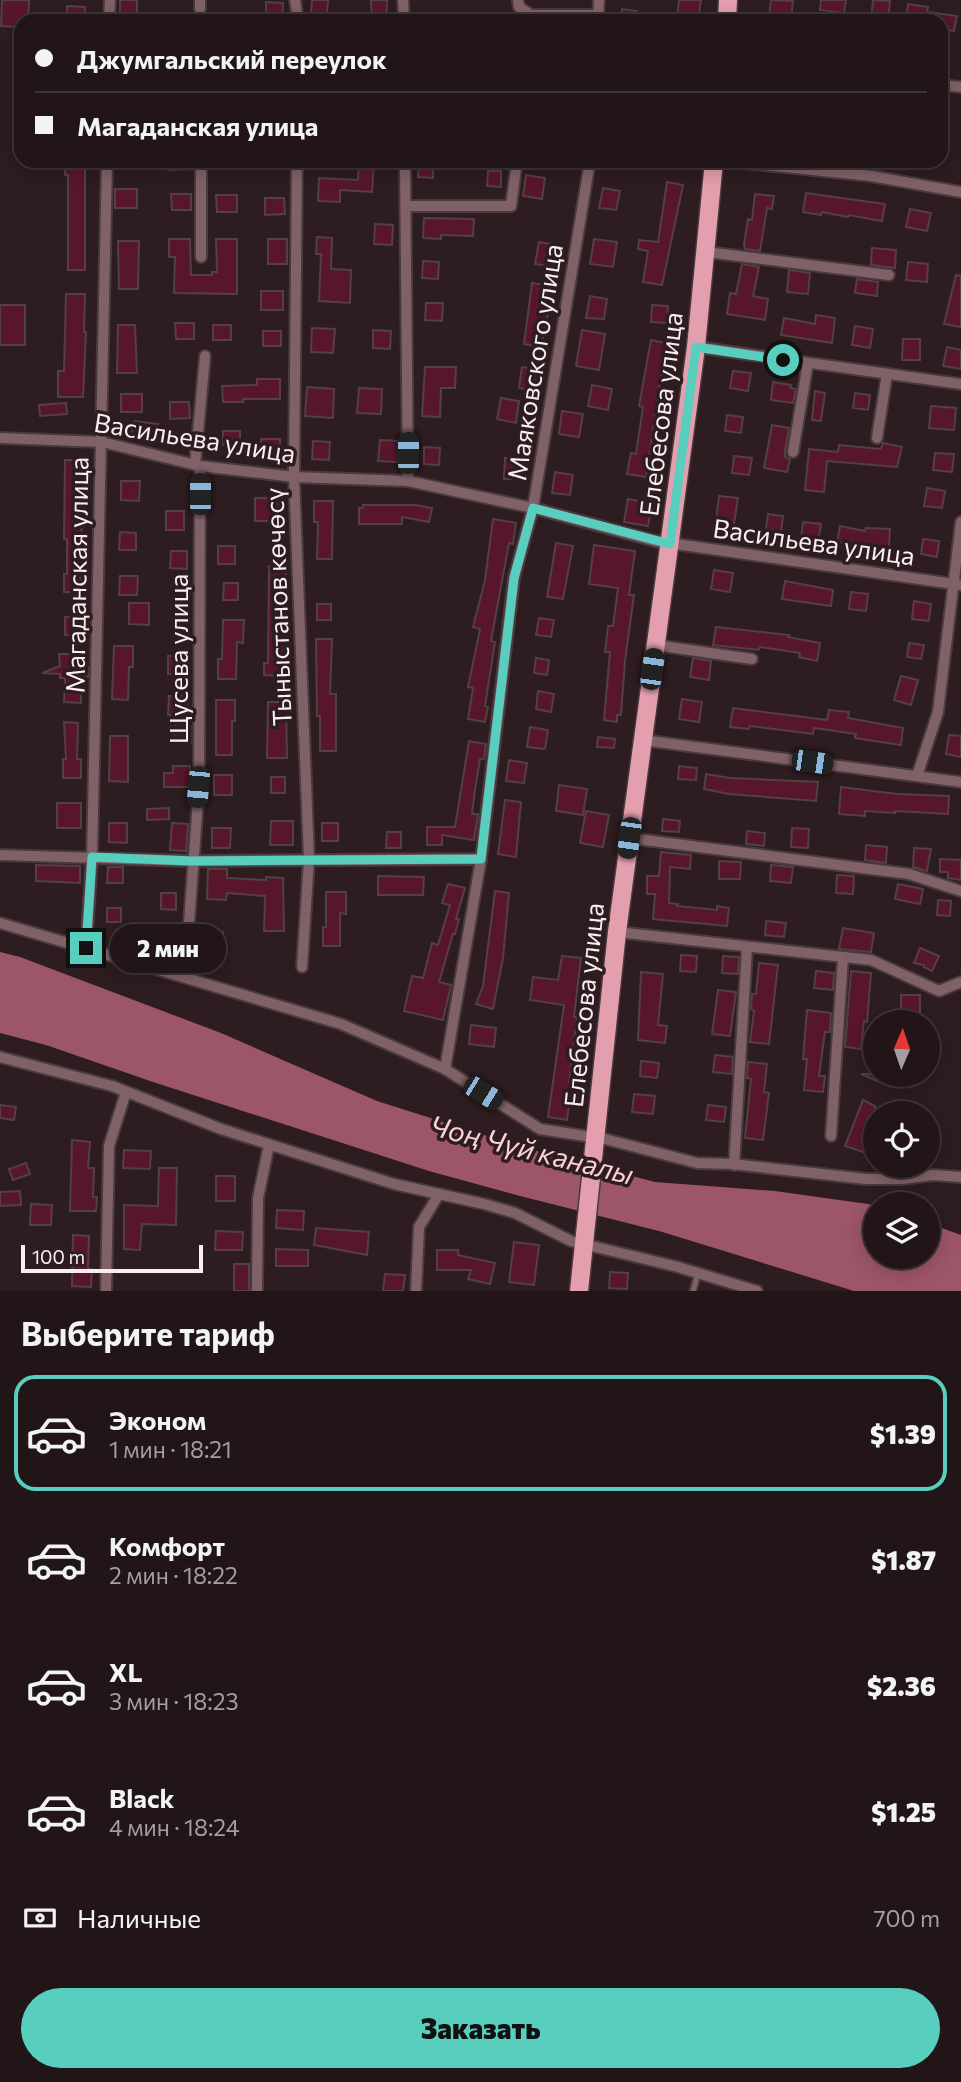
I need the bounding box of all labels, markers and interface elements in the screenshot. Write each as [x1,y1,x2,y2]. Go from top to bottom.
text: Джумгальский переулок [77,43,387,74]
text: Магаданская улица [77,110,318,141]
street label: Маяковского улица [500,242,568,482]
street label: Елебесова улица [632,310,688,518]
route start [767,344,799,376]
street label: Васильева улица [92,406,298,468]
car [398,432,419,474]
street label: Магаданская улица [58,456,94,694]
car [190,473,211,515]
street label: Тыныстанов көчөсү [257,487,297,727]
street label: Васильева улица [711,511,917,571]
street label: Щусева улица [162,574,193,744]
car [639,647,666,691]
car [790,749,835,775]
car [186,765,211,809]
car [616,816,643,860]
street label: Елебесова улица [557,901,609,1109]
callout: 2 мин [110,923,226,972]
route end [70,932,102,964]
text: 2 мин [137,934,199,962]
north arrow [863,1010,940,1087]
map controls [863,1010,940,1269]
car [460,1073,507,1113]
button: locate [863,1101,940,1178]
water label: Чоң Чүй каналы [427,1107,637,1191]
button: layers [863,1192,940,1269]
scale bar [21,1242,203,1274]
text: 100 m [32,1245,85,1268]
text: Выберите тариф [21,1313,275,1353]
icon: car [25,1402,88,1465]
text: Эконом [109,1404,206,1435]
text: $1.39 [870,1418,936,1449]
text: 1 мин · 18:21 [109,1435,232,1463]
icon: car [25,1528,88,1591]
text: Комфорт [109,1530,225,1561]
text: $1.87 [871,1544,936,1575]
text: 2 мин · 18:22 [109,1561,238,1589]
icon: car [25,1654,88,1717]
text: XL [109,1656,143,1687]
text: $2.36 [867,1670,936,1701]
text: 3 мин · 18:23 [109,1687,239,1715]
icon: car [25,1780,88,1843]
text: Black [109,1782,175,1813]
text: $1.25 [871,1796,936,1827]
text: 4 мин · 18:24 [109,1813,239,1841]
icon: cash [21,1899,59,1937]
text: Наличные [77,1902,201,1933]
text: 700 m [873,1904,940,1932]
button: Заказать [21,1988,940,2068]

